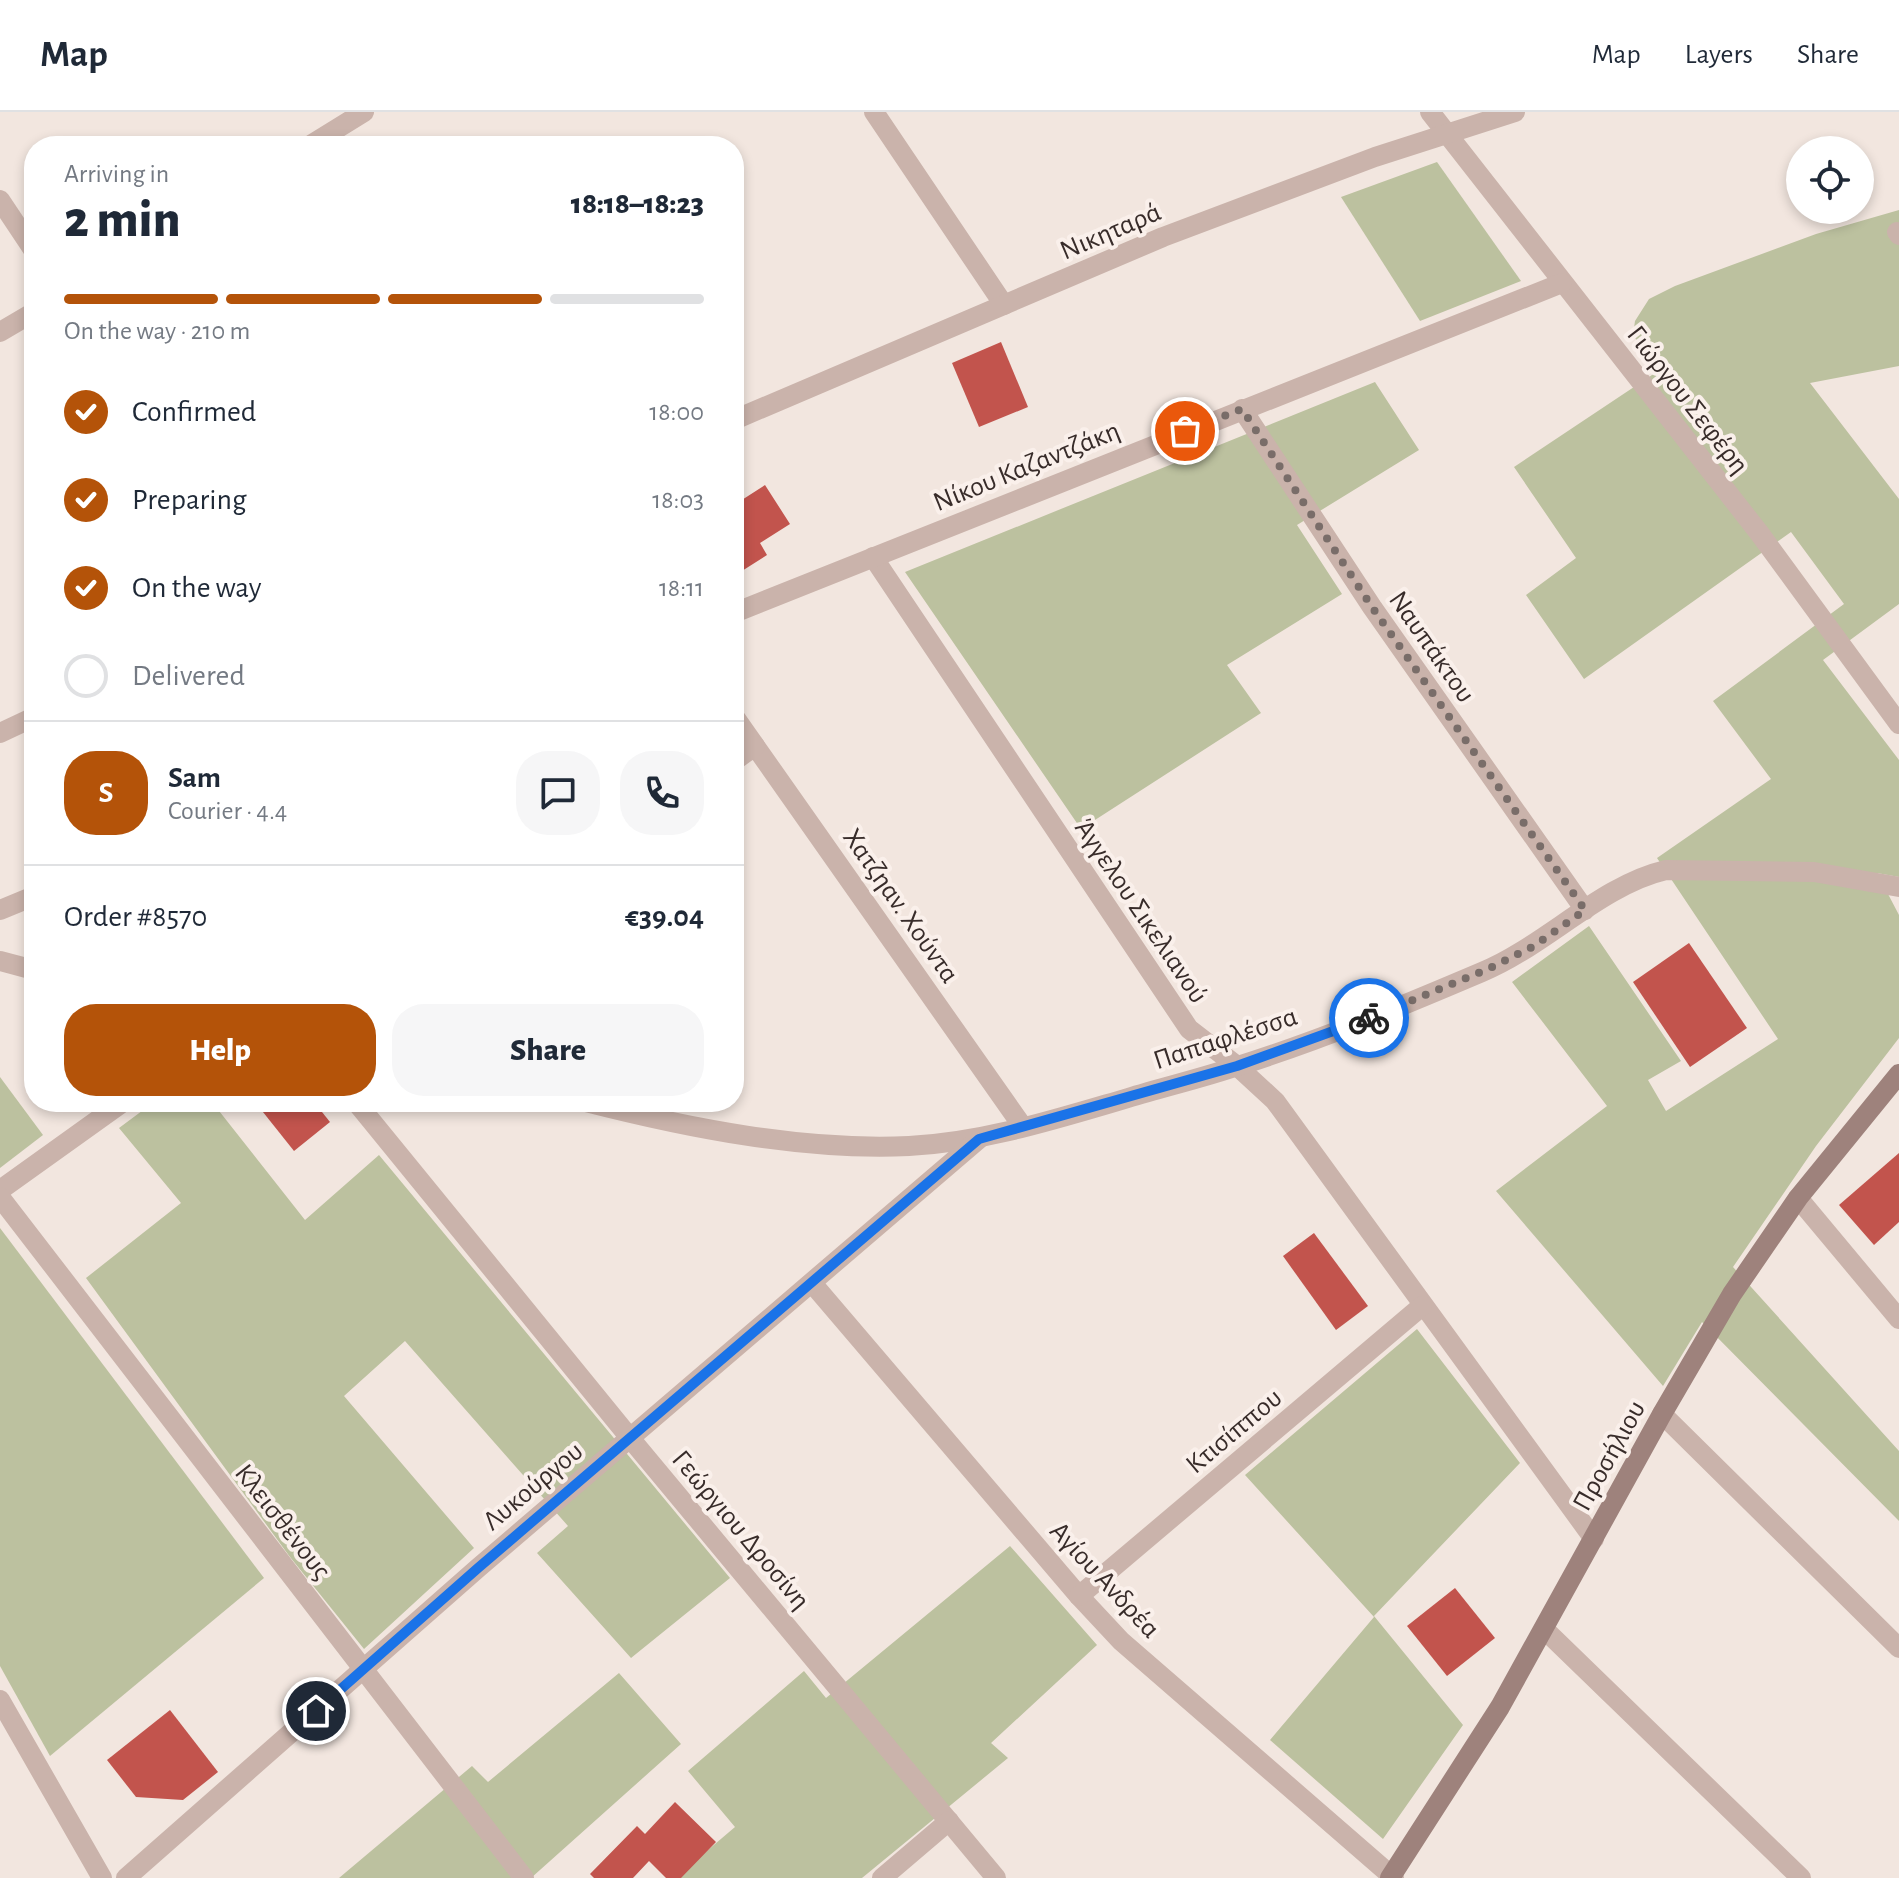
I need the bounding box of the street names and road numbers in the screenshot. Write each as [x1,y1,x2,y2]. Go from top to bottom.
street label: Νικηταρά [1056,198,1165,266]
street label: Γιώργου Σεφέρη [1621,321,1754,479]
street label: Νίκου Καζαντζάκη [929,417,1124,517]
street label: Ναυπάκτου [1383,586,1480,708]
street label: Άγγελου Σικελιανού [1068,814,1212,1008]
street label: Χατζηαν. Χούντα [837,824,964,988]
street label: Παπαφλέσσα [1150,1003,1301,1075]
street label: Κτισίππου [1181,1384,1288,1479]
street label: Προσήλιου [1568,1396,1651,1516]
street label: Λυκούργου [478,1437,589,1536]
street label: Γεώργιου Δροσίνη [666,1446,815,1615]
street label: Κλεισθένους [229,1460,336,1585]
street label: Αγίου Ανδρέα [1044,1517,1165,1644]

